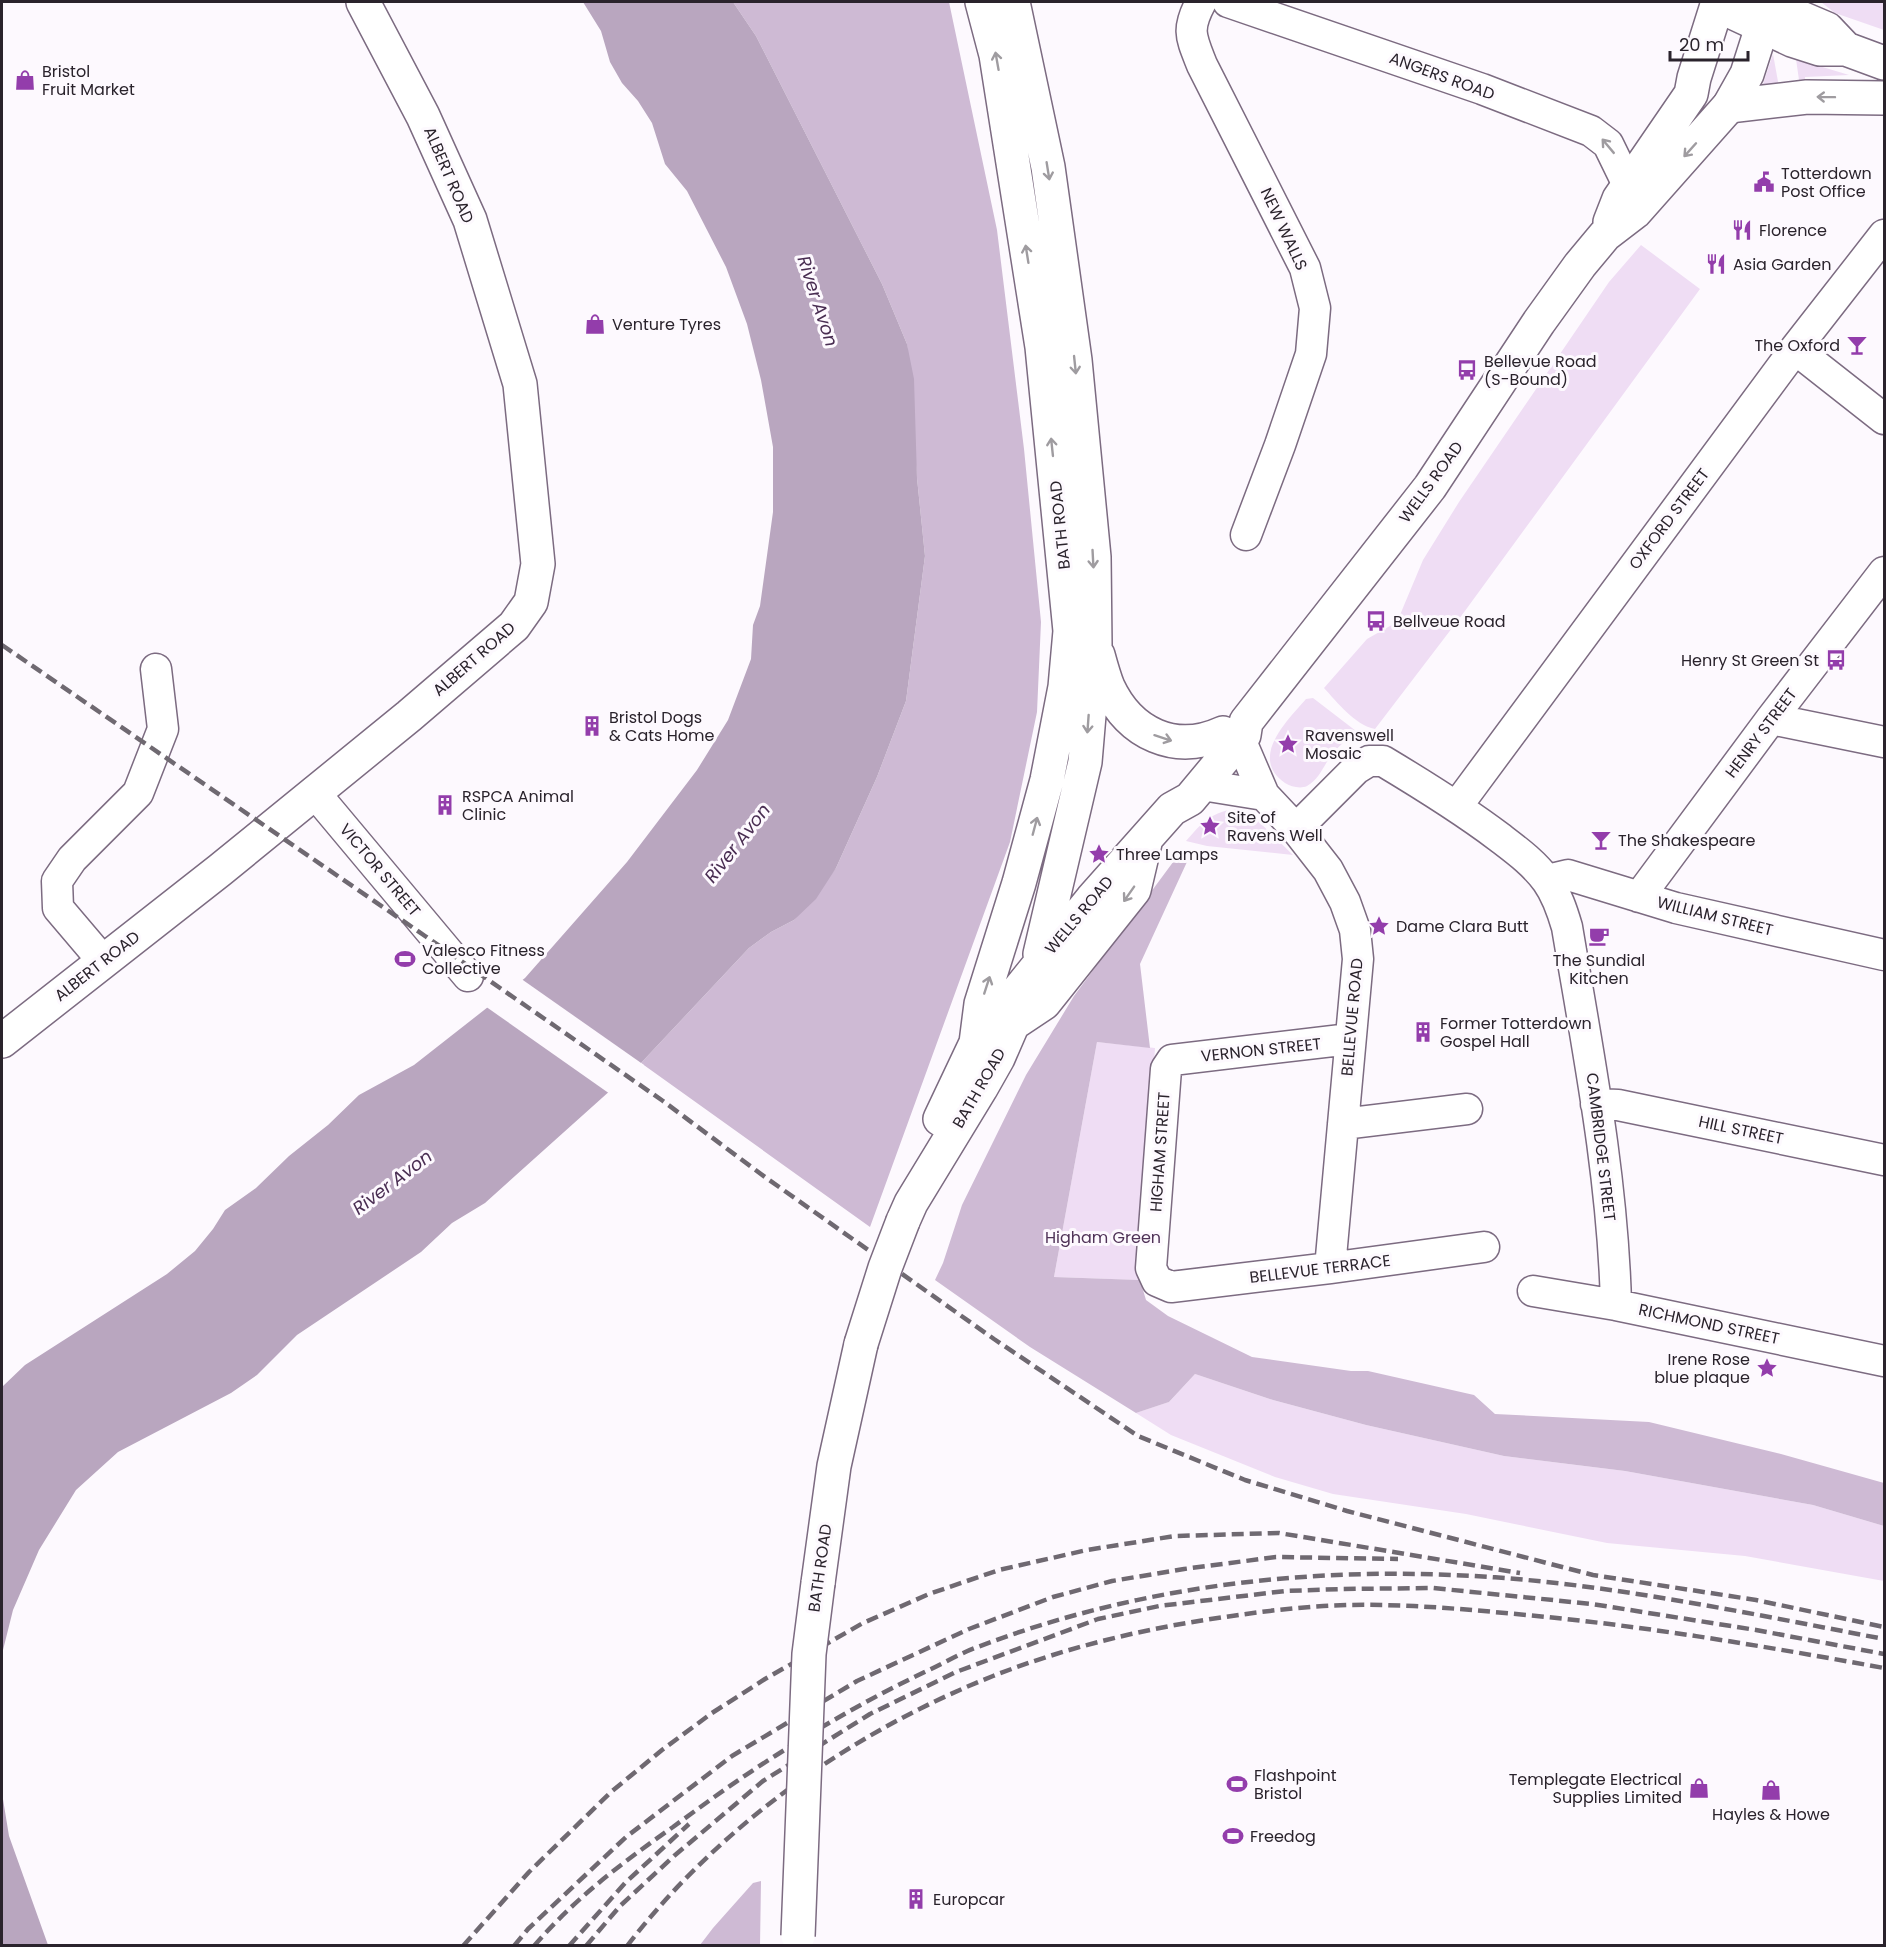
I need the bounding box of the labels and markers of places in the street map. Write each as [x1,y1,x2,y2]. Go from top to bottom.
place label: Bristol Fruit Market [42,60,135,101]
shop icon: Bristol Fruit Market [13,68,37,92]
place label: Totterdown Post Office [1781,162,1872,203]
public building icon: Totterdown Post Office [1752,170,1776,194]
restaurant icon: Florence [1730,218,1754,242]
place label: Florence [1759,219,1827,242]
restaurant icon: Asia Garden [1704,252,1728,276]
place label: Asia Garden [1733,253,1831,276]
shop icon: Venture Tyres [583,312,607,336]
place label: Venture Tyres [612,313,721,336]
bar icon: The Oxford [1845,333,1869,357]
place label: The Oxford [1754,334,1840,357]
place label: Bellevue Road (S-Bound) [1484,350,1597,391]
bus stop icon: Bellevue Road (S-Bound) [1455,358,1479,382]
bus stop icon: Bellveue Road [1364,609,1388,633]
place label: Bellveue Road [1393,610,1506,633]
bus stop icon: Henry St Green St [1824,648,1848,672]
place label: Henry St Green St [1681,649,1819,672]
place label: Bristol Dogs & Cats Home [609,706,715,747]
building icon: Bristol Dogs & Cats Home [580,714,604,738]
place label: Ravenswell Mosaic [1305,724,1394,765]
place icon: Ravenswell Mosaic [1276,732,1300,756]
place label: RSPCA Animal Clinic [462,785,574,826]
building icon: RSPCA Animal Clinic [433,793,457,817]
place label: Site of Ravens Well [1227,806,1323,847]
place icon: Site of Ravens Well [1198,814,1222,838]
bar icon: The Shakespeare [1589,828,1613,852]
place label: The Shakespeare [1618,829,1756,852]
place icon: Three Lamps [1087,842,1111,866]
place label: Three Lamps [1116,843,1218,866]
place icon: Dame Clara Butt [1367,914,1391,938]
place label: Dame Clara Butt [1396,915,1529,938]
cafe icon: The Sundial Kitchen [1587,924,1611,948]
place label: Valesco Fitness Collective [422,939,545,980]
sports icon: Valesco Fitness Collective [393,947,417,971]
place label: The Sundial Kitchen [1553,949,1645,990]
place label: Former Totterdown Gospel Hall [1440,1012,1592,1053]
building icon: Former Totterdown Gospel Hall [1411,1020,1435,1044]
place label: Irene Rose blue plaque [1654,1348,1750,1389]
place icon: Irene Rose blue plaque [1755,1356,1779,1380]
place label: Flashpoint Bristol [1254,1764,1337,1805]
place label: Templegate Electrical Supplies Limited [1509,1768,1682,1809]
sports icon: Flashpoint Bristol [1225,1772,1249,1796]
shop icon: Templegate Electrical Supplies Limited [1687,1776,1711,1800]
shop icon: Hayles & Howe [1759,1778,1783,1802]
place label: Hayles & Howe [1712,1803,1830,1826]
sports icon: Freedog [1221,1824,1245,1848]
place label: Freedog [1250,1825,1316,1848]
building icon: Europcar [904,1887,928,1911]
place label: Europcar [933,1888,1005,1911]

